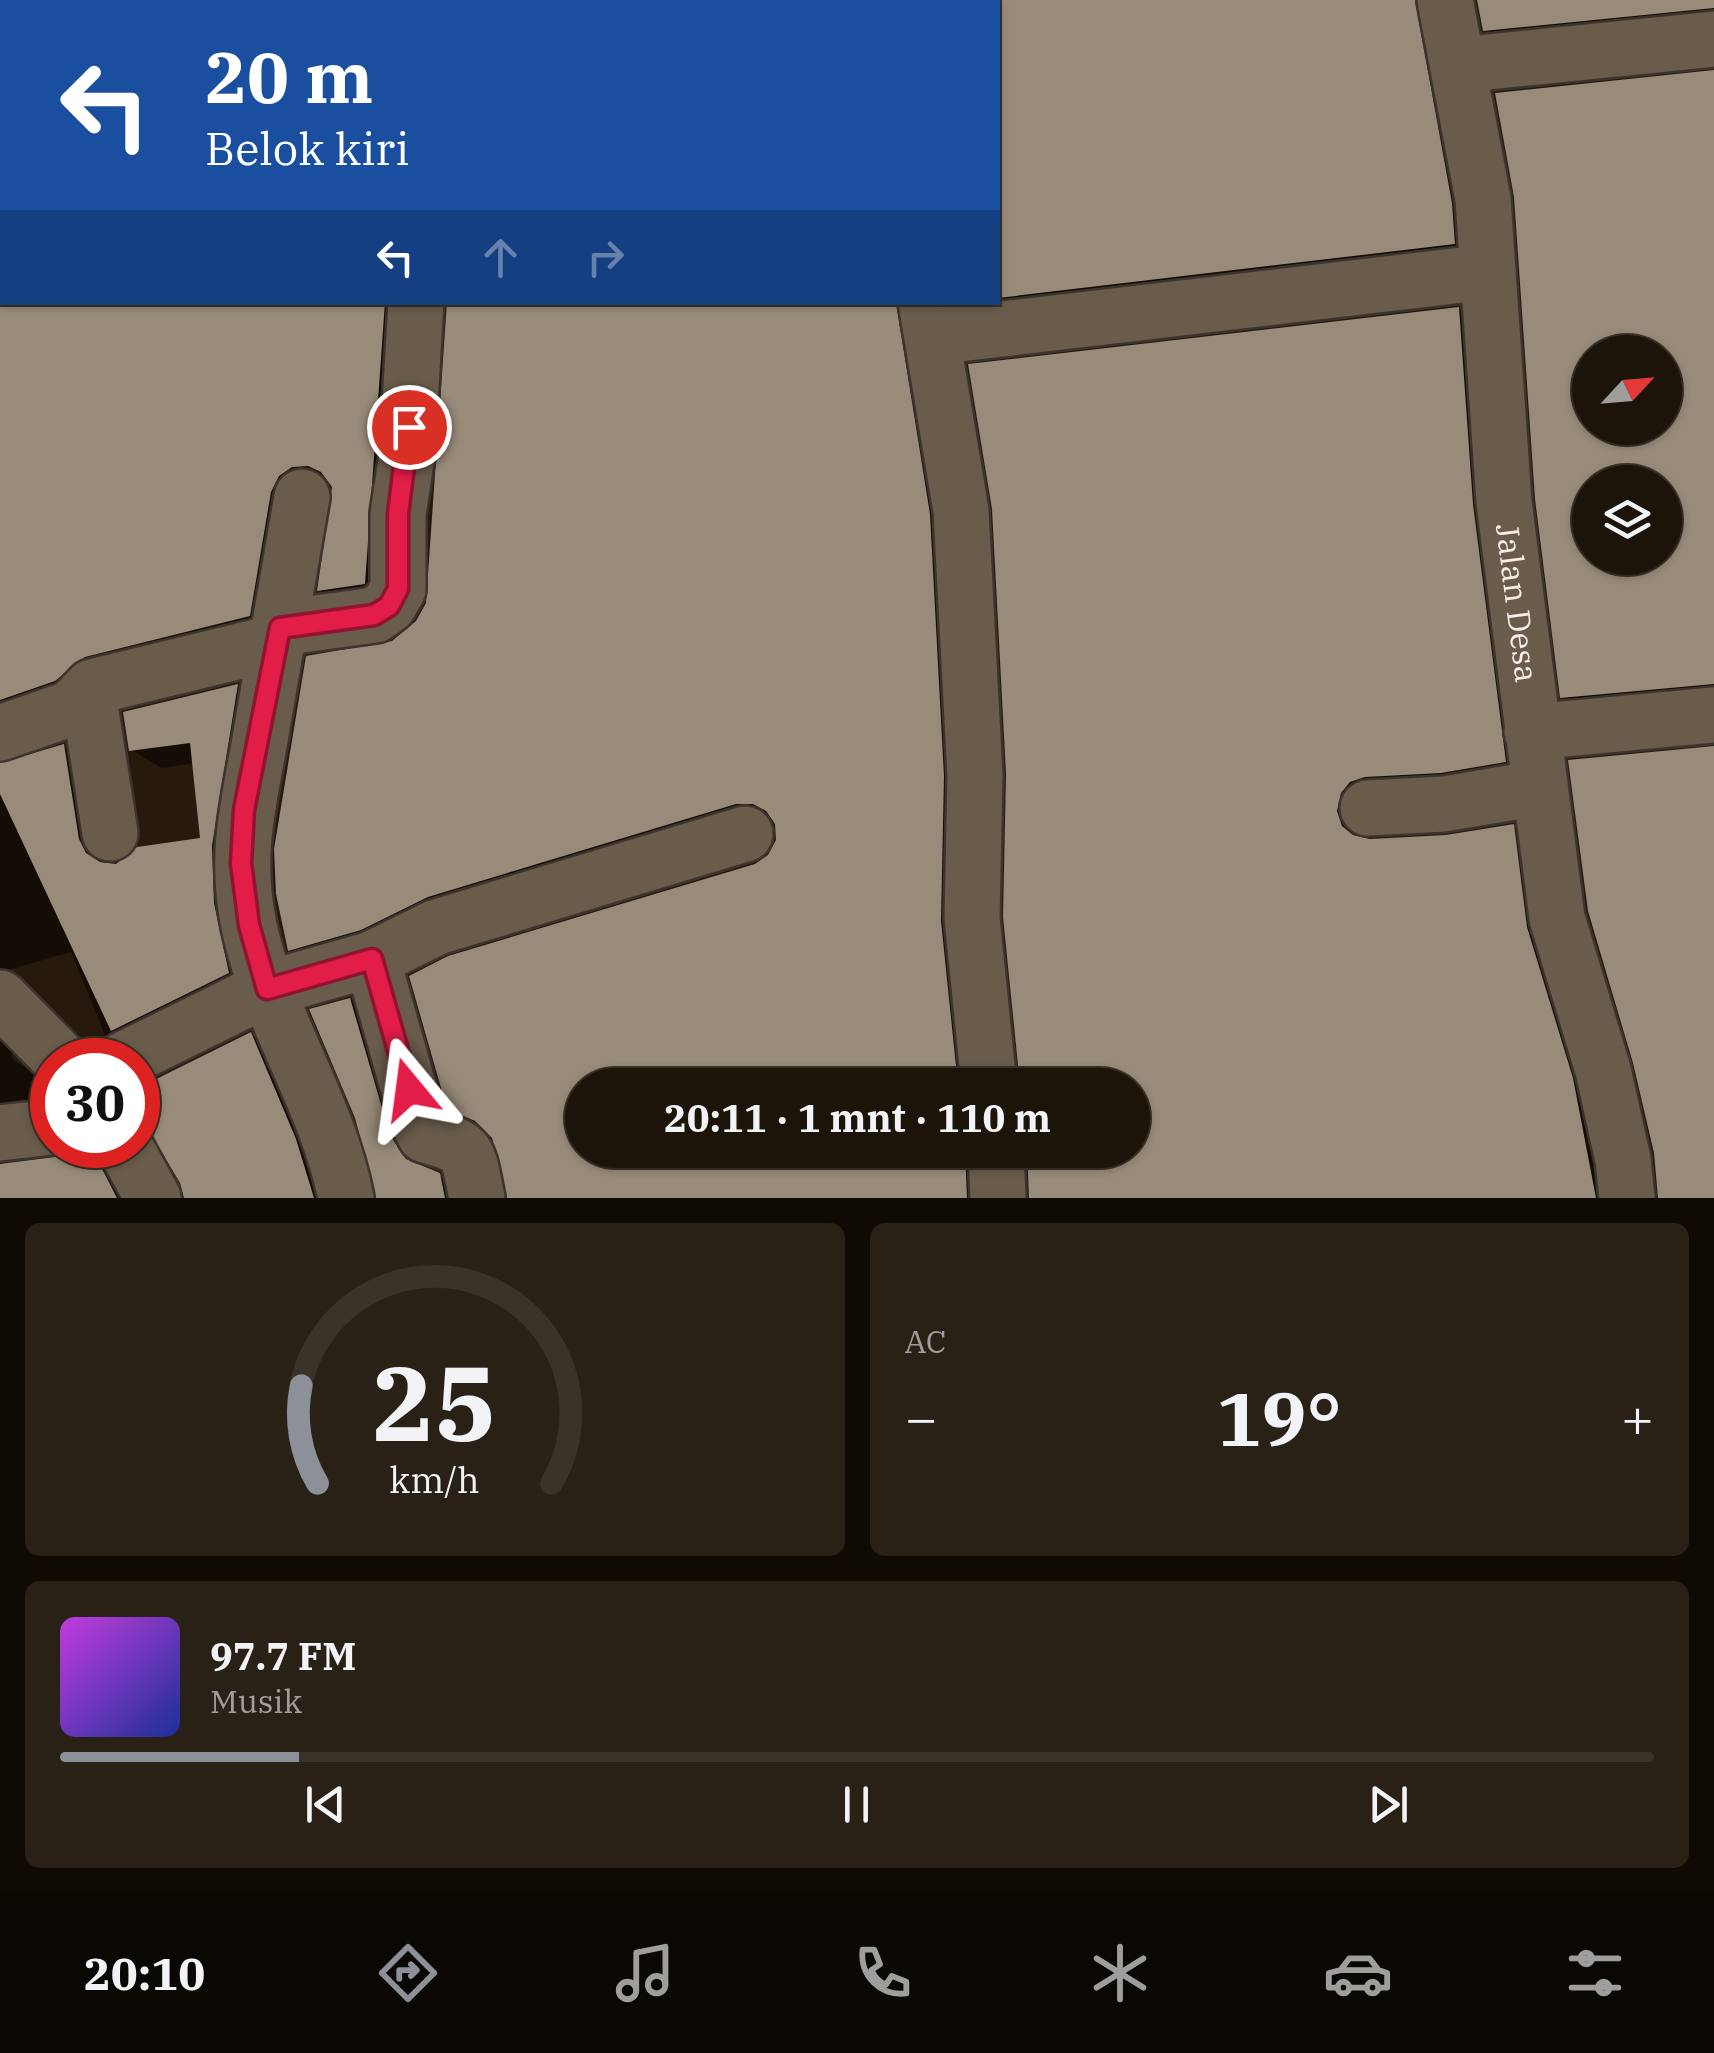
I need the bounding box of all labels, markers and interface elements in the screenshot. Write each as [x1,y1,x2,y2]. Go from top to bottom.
text: 20 m [205,31,373,122]
icon: left [40,40,170,170]
text: Belok kiri [205,119,409,177]
icon: left [368,230,423,285]
icon: ahead [473,230,528,285]
icon: right [578,230,633,285]
north arrow [1572,335,1682,445]
map controls [1572,335,1682,575]
pin [367,385,452,470]
icon: arrive [382,400,437,455]
button: layers [1572,465,1682,575]
street label: Jalan Desa [1487,521,1549,685]
position arrow [357,1037,461,1141]
speed limit sign: 30 [30,1038,160,1168]
text: 20:11 · 1 mnt · 110 m [664,1093,1051,1142]
text: AC [905,1320,946,1362]
text: 25 [372,1334,497,1470]
text: 19° [1217,1369,1342,1467]
text: − [905,1382,938,1453]
text: + [1621,1382,1654,1453]
text: km/h [390,1456,480,1503]
text: 97.7 FM [210,1631,356,1680]
text: Musik [210,1680,302,1722]
icon: previous [298,1777,353,1832]
icon: pause [829,1777,884,1832]
icon: next [1361,1777,1416,1832]
icon: directions [373,1938,443,2008]
icon: music [610,1938,680,2008]
icon: phone [848,1938,918,2008]
icon: climate [1085,1938,1155,2008]
icon: car [1323,1938,1393,2008]
icon: filters [1560,1938,1630,2008]
text: 20:10 [84,1944,205,2002]

